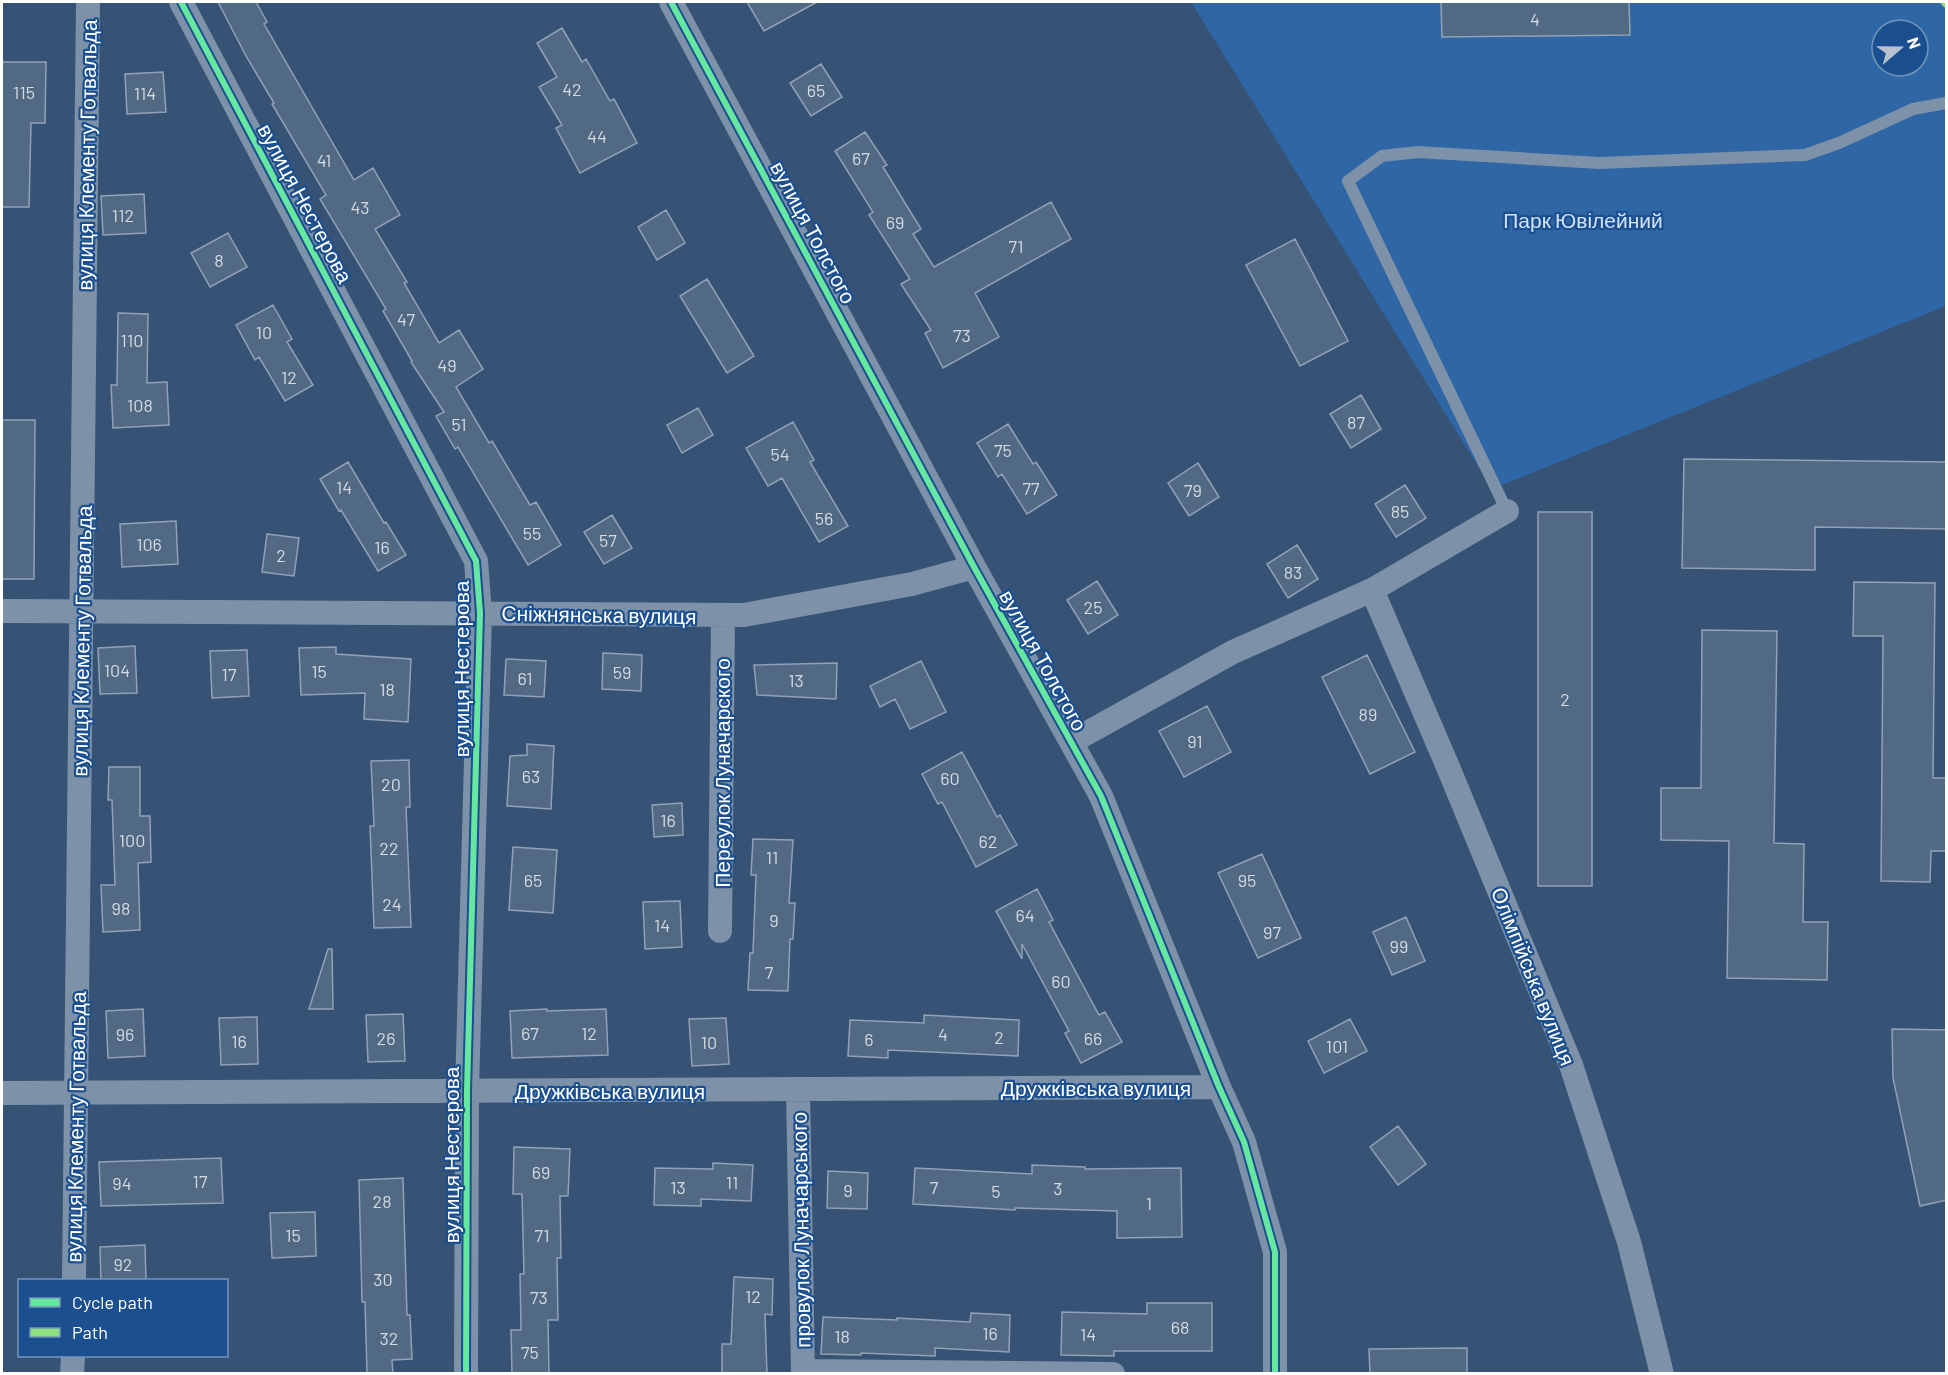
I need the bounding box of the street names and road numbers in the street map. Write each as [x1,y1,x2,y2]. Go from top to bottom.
street label: вулиця Клементу Готвальда [71,19,101,291]
street label: вулиця Нестерова [253,119,359,287]
street label: вулиця Толстого [766,157,862,307]
street label: вулиця Клементу Готвальда [66,505,96,777]
street label: вулиця Нестерова [448,580,473,757]
street label: вулиця Толстого [995,585,1093,735]
street label: Сніжнянська вулиця [501,600,697,628]
street label: Переулок Луначарского [709,658,734,888]
street label: Олімпійська вулиця [1487,883,1581,1069]
street label: вулиця Клементу Готвальда [60,991,90,1263]
street label: вулиця Нестерова [438,1066,463,1243]
street label: Дружківська вулиця [1001,1075,1191,1100]
street label: Дружківська вулиця [515,1078,705,1103]
street label: провулок Луначарського [785,1112,815,1348]

